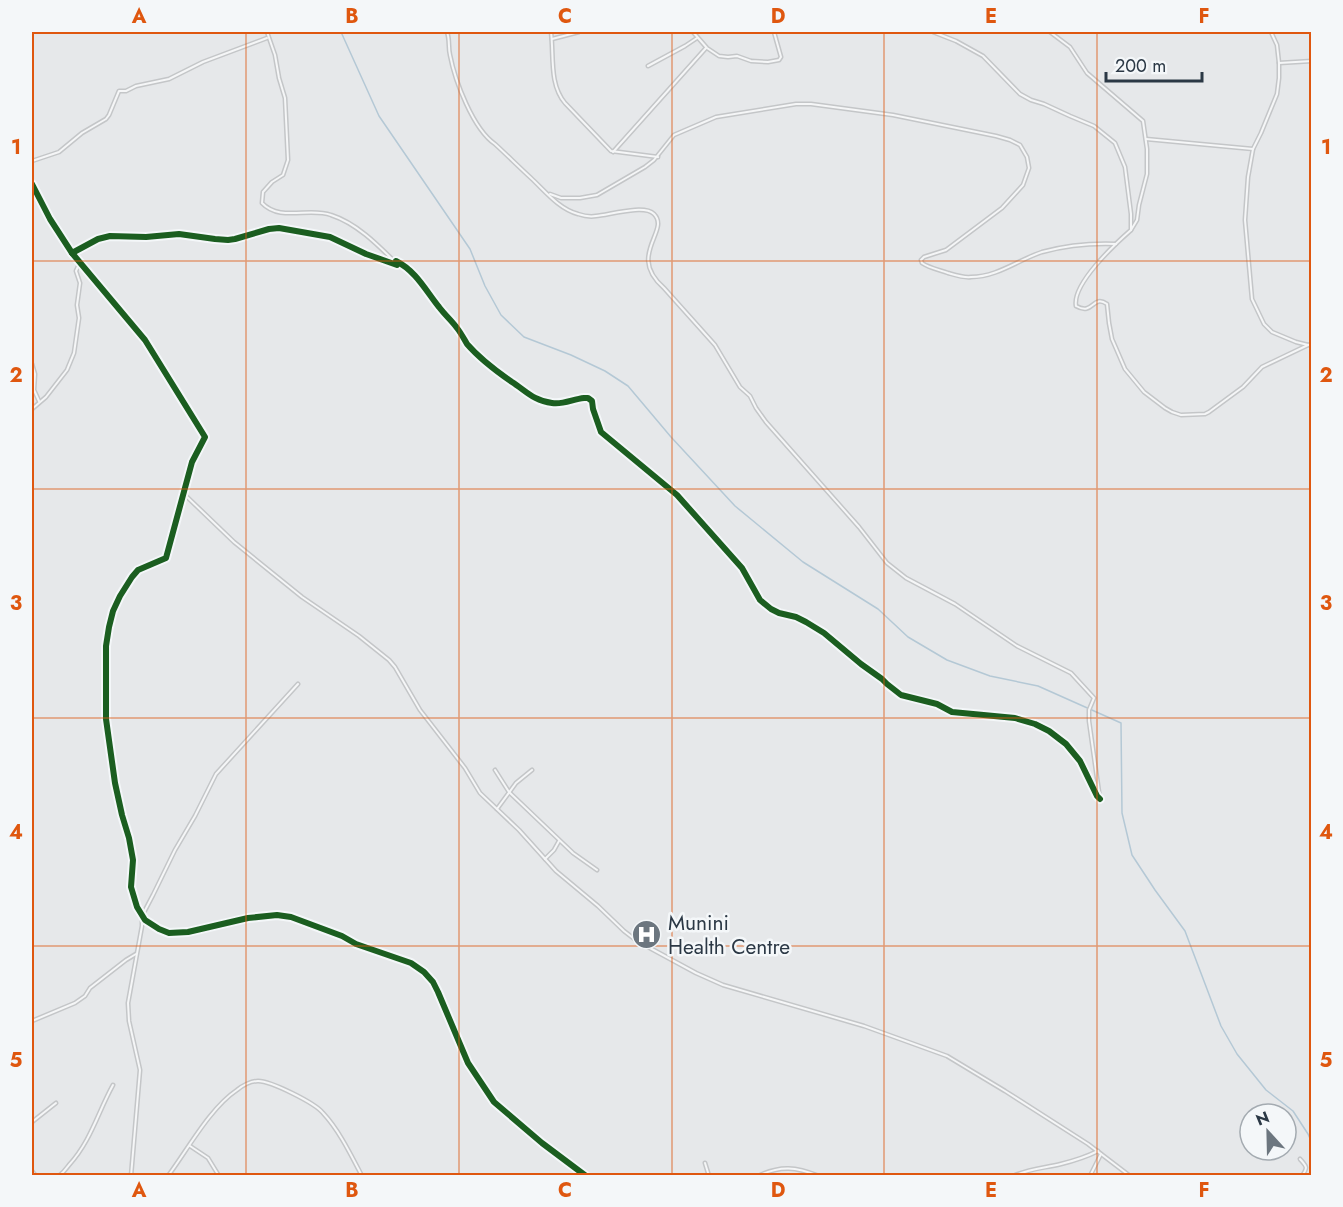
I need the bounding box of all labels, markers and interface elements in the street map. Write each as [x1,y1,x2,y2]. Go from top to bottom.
text: A [131,2,147,31]
text: B [345,2,359,31]
text: C [558,2,572,31]
text: D [771,2,785,31]
text: E [985,2,997,31]
text: F [1198,2,1210,31]
scale bar [1106,45,1202,83]
text: 200 m [1115,53,1166,79]
text: 1 [11,133,21,162]
text: 1 [1321,133,1331,162]
text: 2 [9,361,23,390]
text: 2 [1319,361,1333,390]
text: 3 [10,589,22,618]
text: 3 [1320,589,1332,618]
text: 4 [9,818,23,847]
text: 4 [1319,818,1333,847]
place label: Munini Health Centre [668,908,790,962]
hospital icon: Munini Health Centre [631,919,663,951]
text: 5 [10,1046,23,1075]
text: 5 [1320,1046,1333,1075]
north arrow [1238,1102,1298,1162]
text: N [1252,1106,1273,1132]
text: A [131,1176,147,1205]
text: B [345,1176,359,1205]
text: C [558,1176,572,1205]
text: D [771,1176,785,1205]
text: E [985,1176,997,1205]
text: F [1198,1176,1210,1205]

